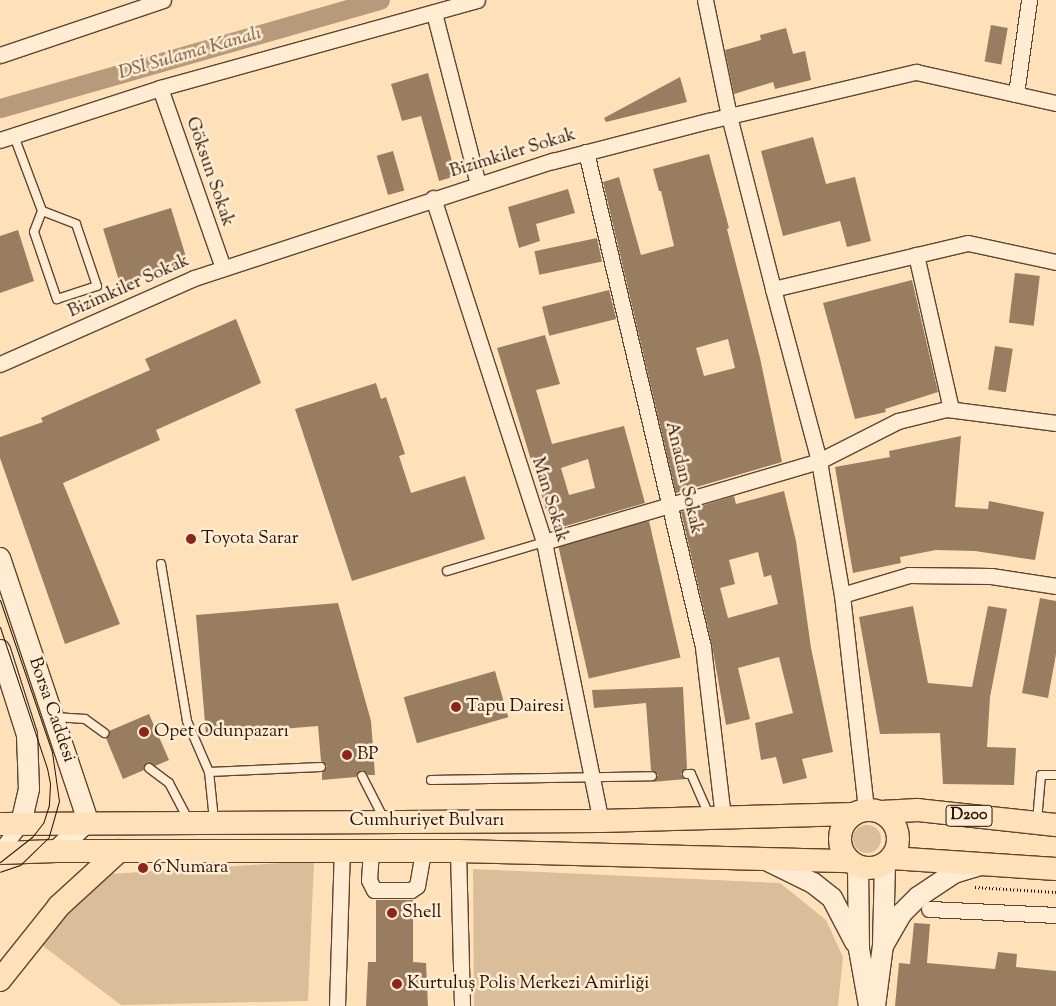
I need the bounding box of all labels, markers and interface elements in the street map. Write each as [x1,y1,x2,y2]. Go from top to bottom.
water label: DSİ Sulama Kanalı [116,23,264,85]
street label: Göksun Sokak [180,114,238,230]
street label: Bizimkiler Sokak [447,125,579,183]
street label: Bizimkiler Sokak [65,251,193,323]
street label: Anadan Sokak [660,420,706,536]
street label: Man Sokak [526,455,572,545]
place label: Toyota Sarar [201,528,298,550]
marker: Toyota Sarar [185,533,197,545]
street label: Borsa Caddesi [23,654,79,766]
place label: Tapu Dairesi [466,696,564,718]
marker: Tapu Dairesi [450,701,462,713]
place label: Opet Odunpazarı [154,721,289,743]
marker: Opet Odunpazarı [138,726,150,738]
place label: BP [357,744,378,766]
marker: BP [341,749,353,761]
road number: D200 [945,802,993,829]
street label: Cumhuriyet Bulvarı [350,810,504,832]
place label: 6 Numara [153,857,228,879]
marker: 6 Numara [137,862,149,874]
place label: Shell [402,902,441,924]
marker: Shell [386,907,398,919]
place label: Kurtuluş Polis Merkezi Amirliği [407,973,649,995]
marker: Kurtuluş Polis Merkezi Amirliği [391,978,403,990]

